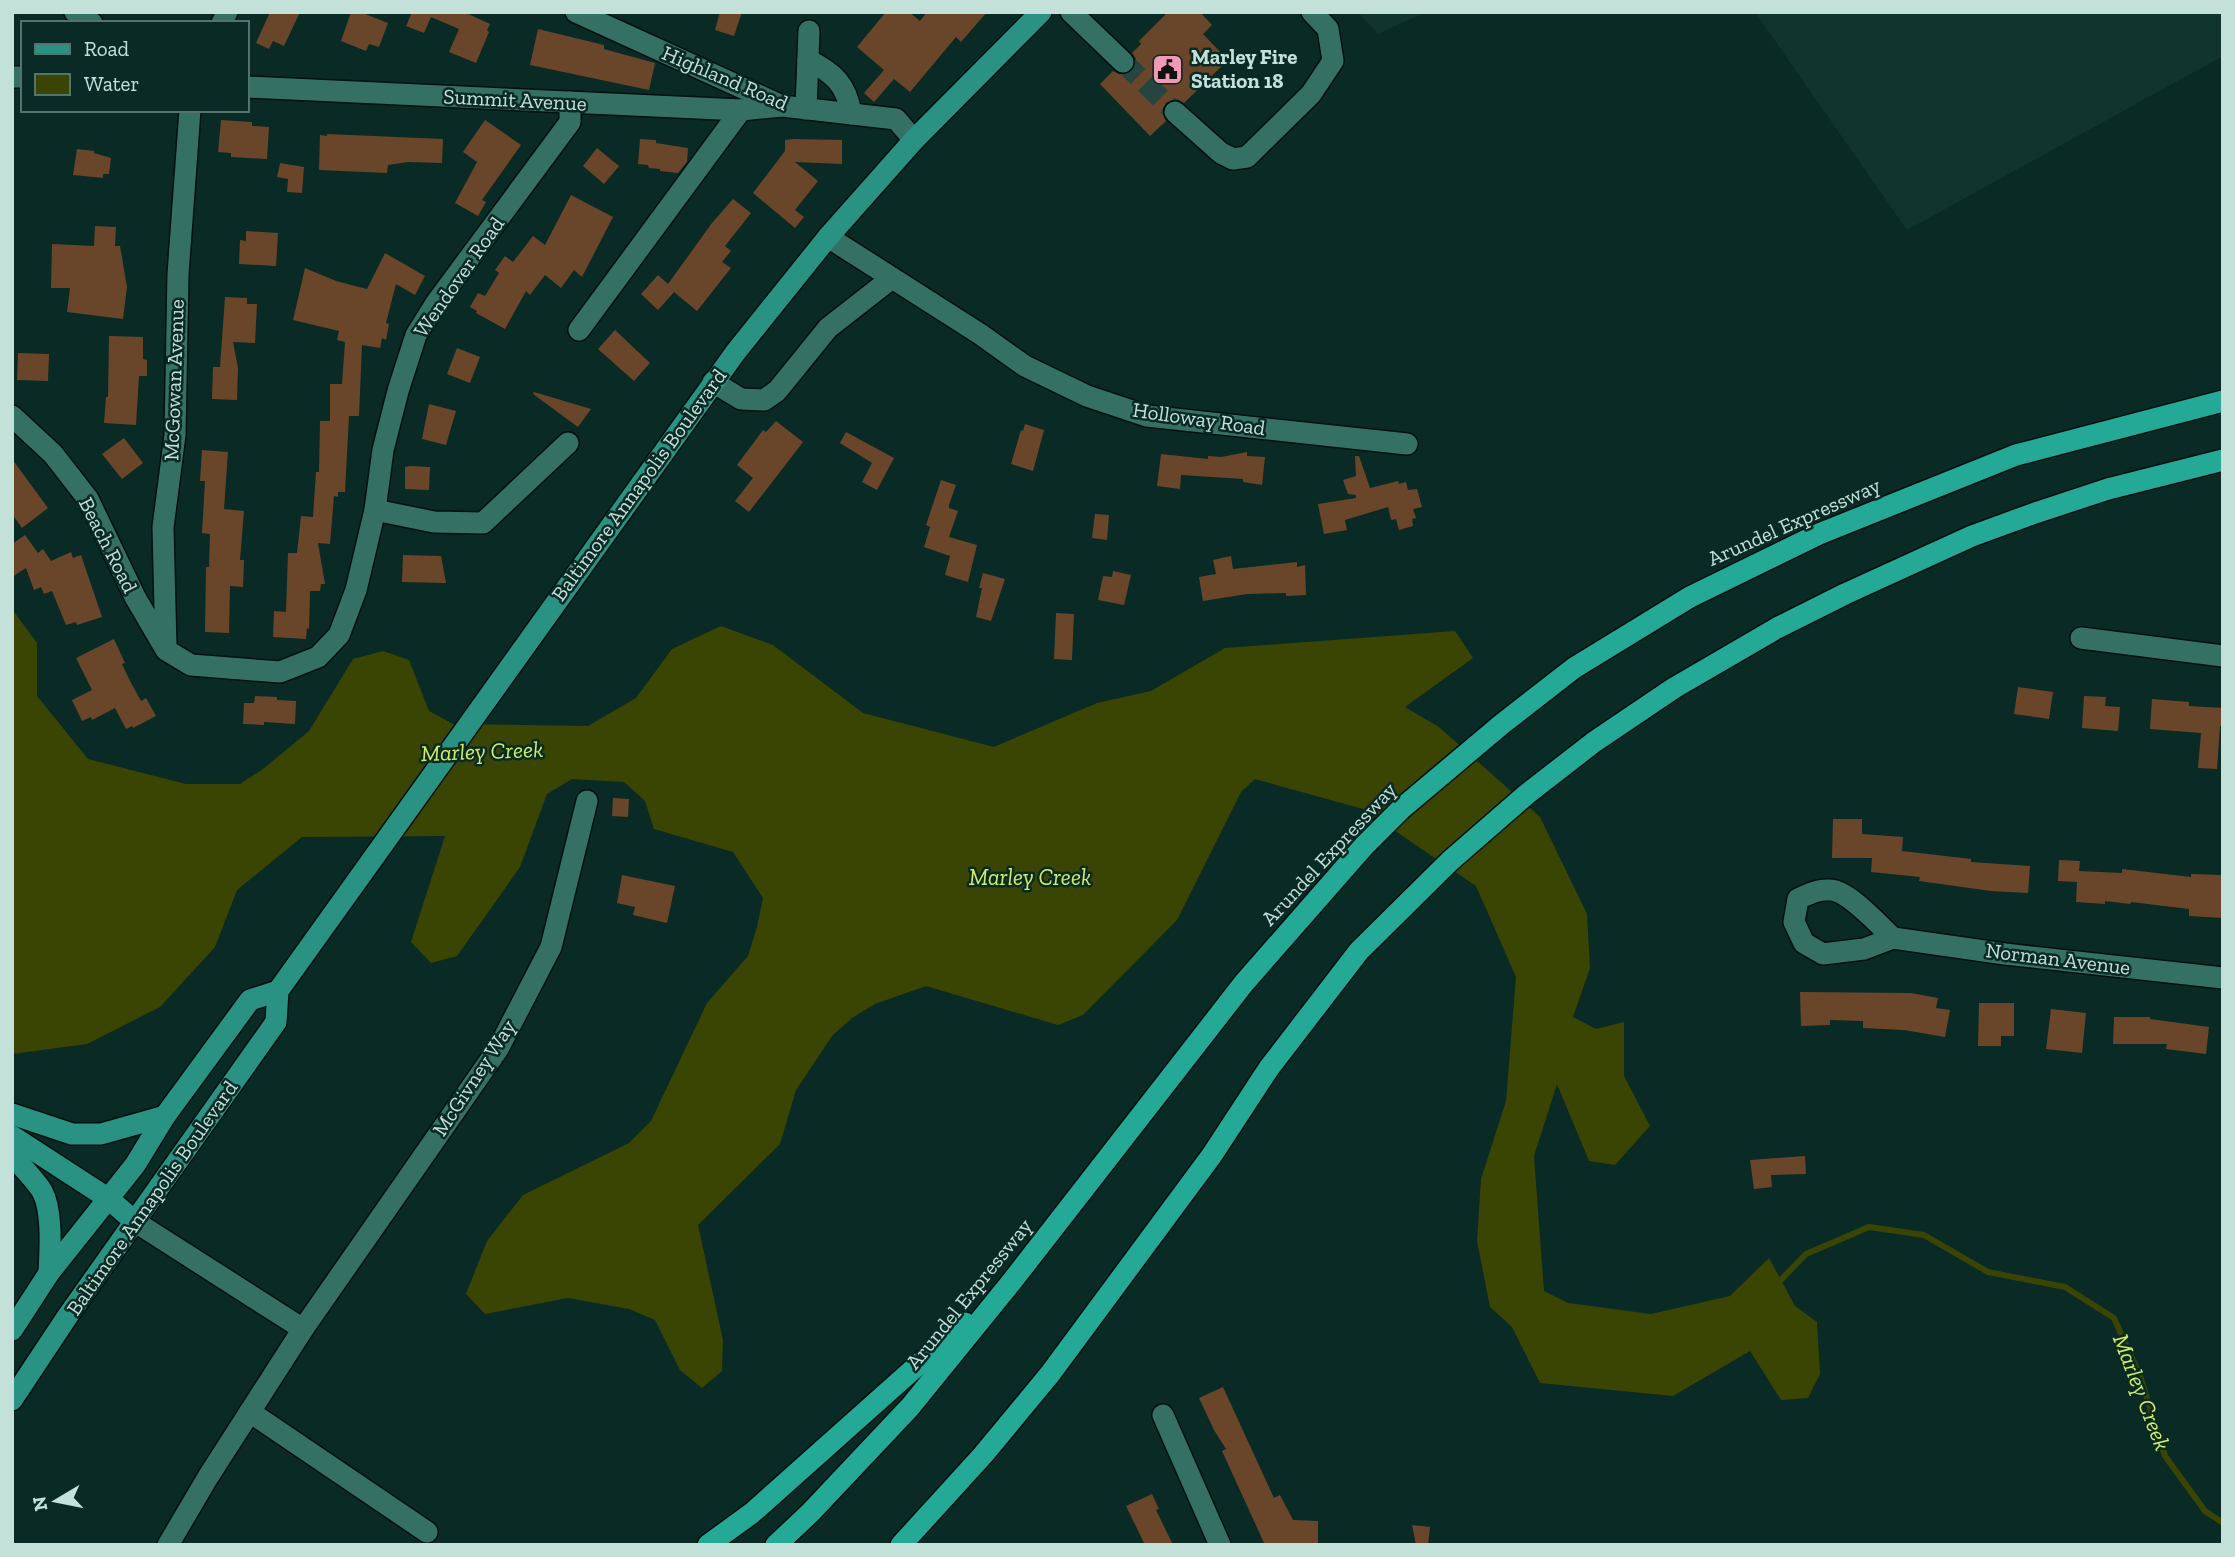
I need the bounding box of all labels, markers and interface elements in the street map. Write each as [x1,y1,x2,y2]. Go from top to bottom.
legend [21,21,248,112]
text: Road [84,36,130,61]
street label: Highland Road [659,40,792,115]
place label: Marley Fire Station 18 [1191,44,1297,93]
public building icon: Marley Fire Station 18 [1151,52,1185,86]
text: Water [84,71,139,96]
street label: Summit Avenue [443,83,587,116]
street label: Wendover Road [408,211,510,342]
street label: McGowan Avenue [158,299,189,461]
street label: Baltimore Annapolis Boulevard [546,363,732,606]
street label: Holloway Road [1131,397,1268,440]
street label: Arundel Expressway [1704,472,1884,571]
street label: Beach Road [74,493,143,597]
water label: Marley Creek [420,735,544,767]
street label: Arundel Expressway [1256,777,1401,930]
water label: Marley Creek [969,863,1091,891]
street label: Norman Avenue [1984,937,2132,980]
street label: McGivney Way [427,1015,521,1141]
street label: Baltimore Annapolis Boulevard [61,1075,243,1320]
street label: Arundel Expressway [900,1213,1037,1374]
water label: Marley Creek [2107,1330,2177,1454]
north arrow [21,1466,91,1536]
text: N [27,1495,52,1513]

